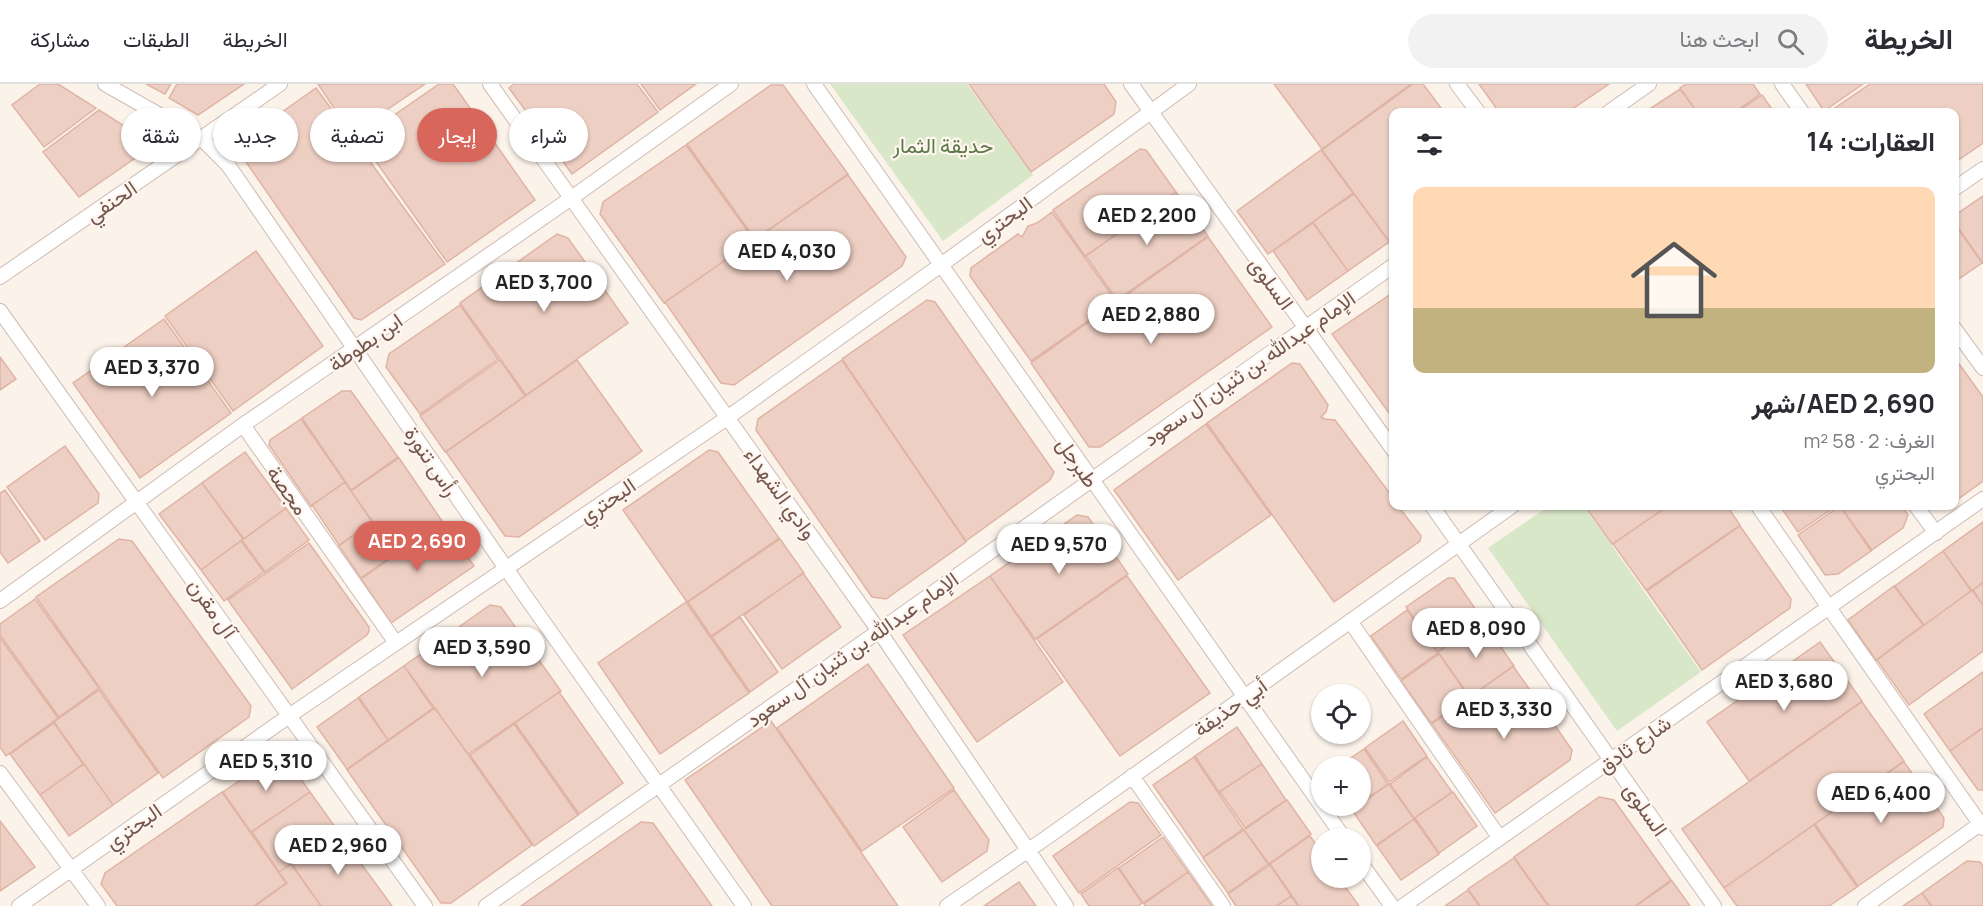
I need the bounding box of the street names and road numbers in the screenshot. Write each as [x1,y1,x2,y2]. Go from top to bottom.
street label: الحنفي [80,174,144,232]
street label: البحتري [970,189,1040,252]
street label: السلوى [1243,251,1301,315]
street label: الإمام عبدالله بن ثنيان آل سعود [1137,284,1361,453]
street label: ابن بطوطة [322,306,408,378]
street label: رأس تنورة [398,421,466,501]
street label: طبرجل [1051,431,1105,493]
street label: وادي الشهداء [735,442,824,547]
street label: مجصة [261,460,315,520]
street label: البحتري [573,471,643,533]
street label: الإمام عبدالله بن ثنيان آل سعود [740,565,964,734]
street label: آل مقرن [182,572,245,645]
street label: أبي حذيفة [1188,671,1275,746]
street label: شارع ثادق [1592,709,1677,780]
street label: السلوى [1617,777,1675,841]
street label: البحتري [99,796,169,859]

